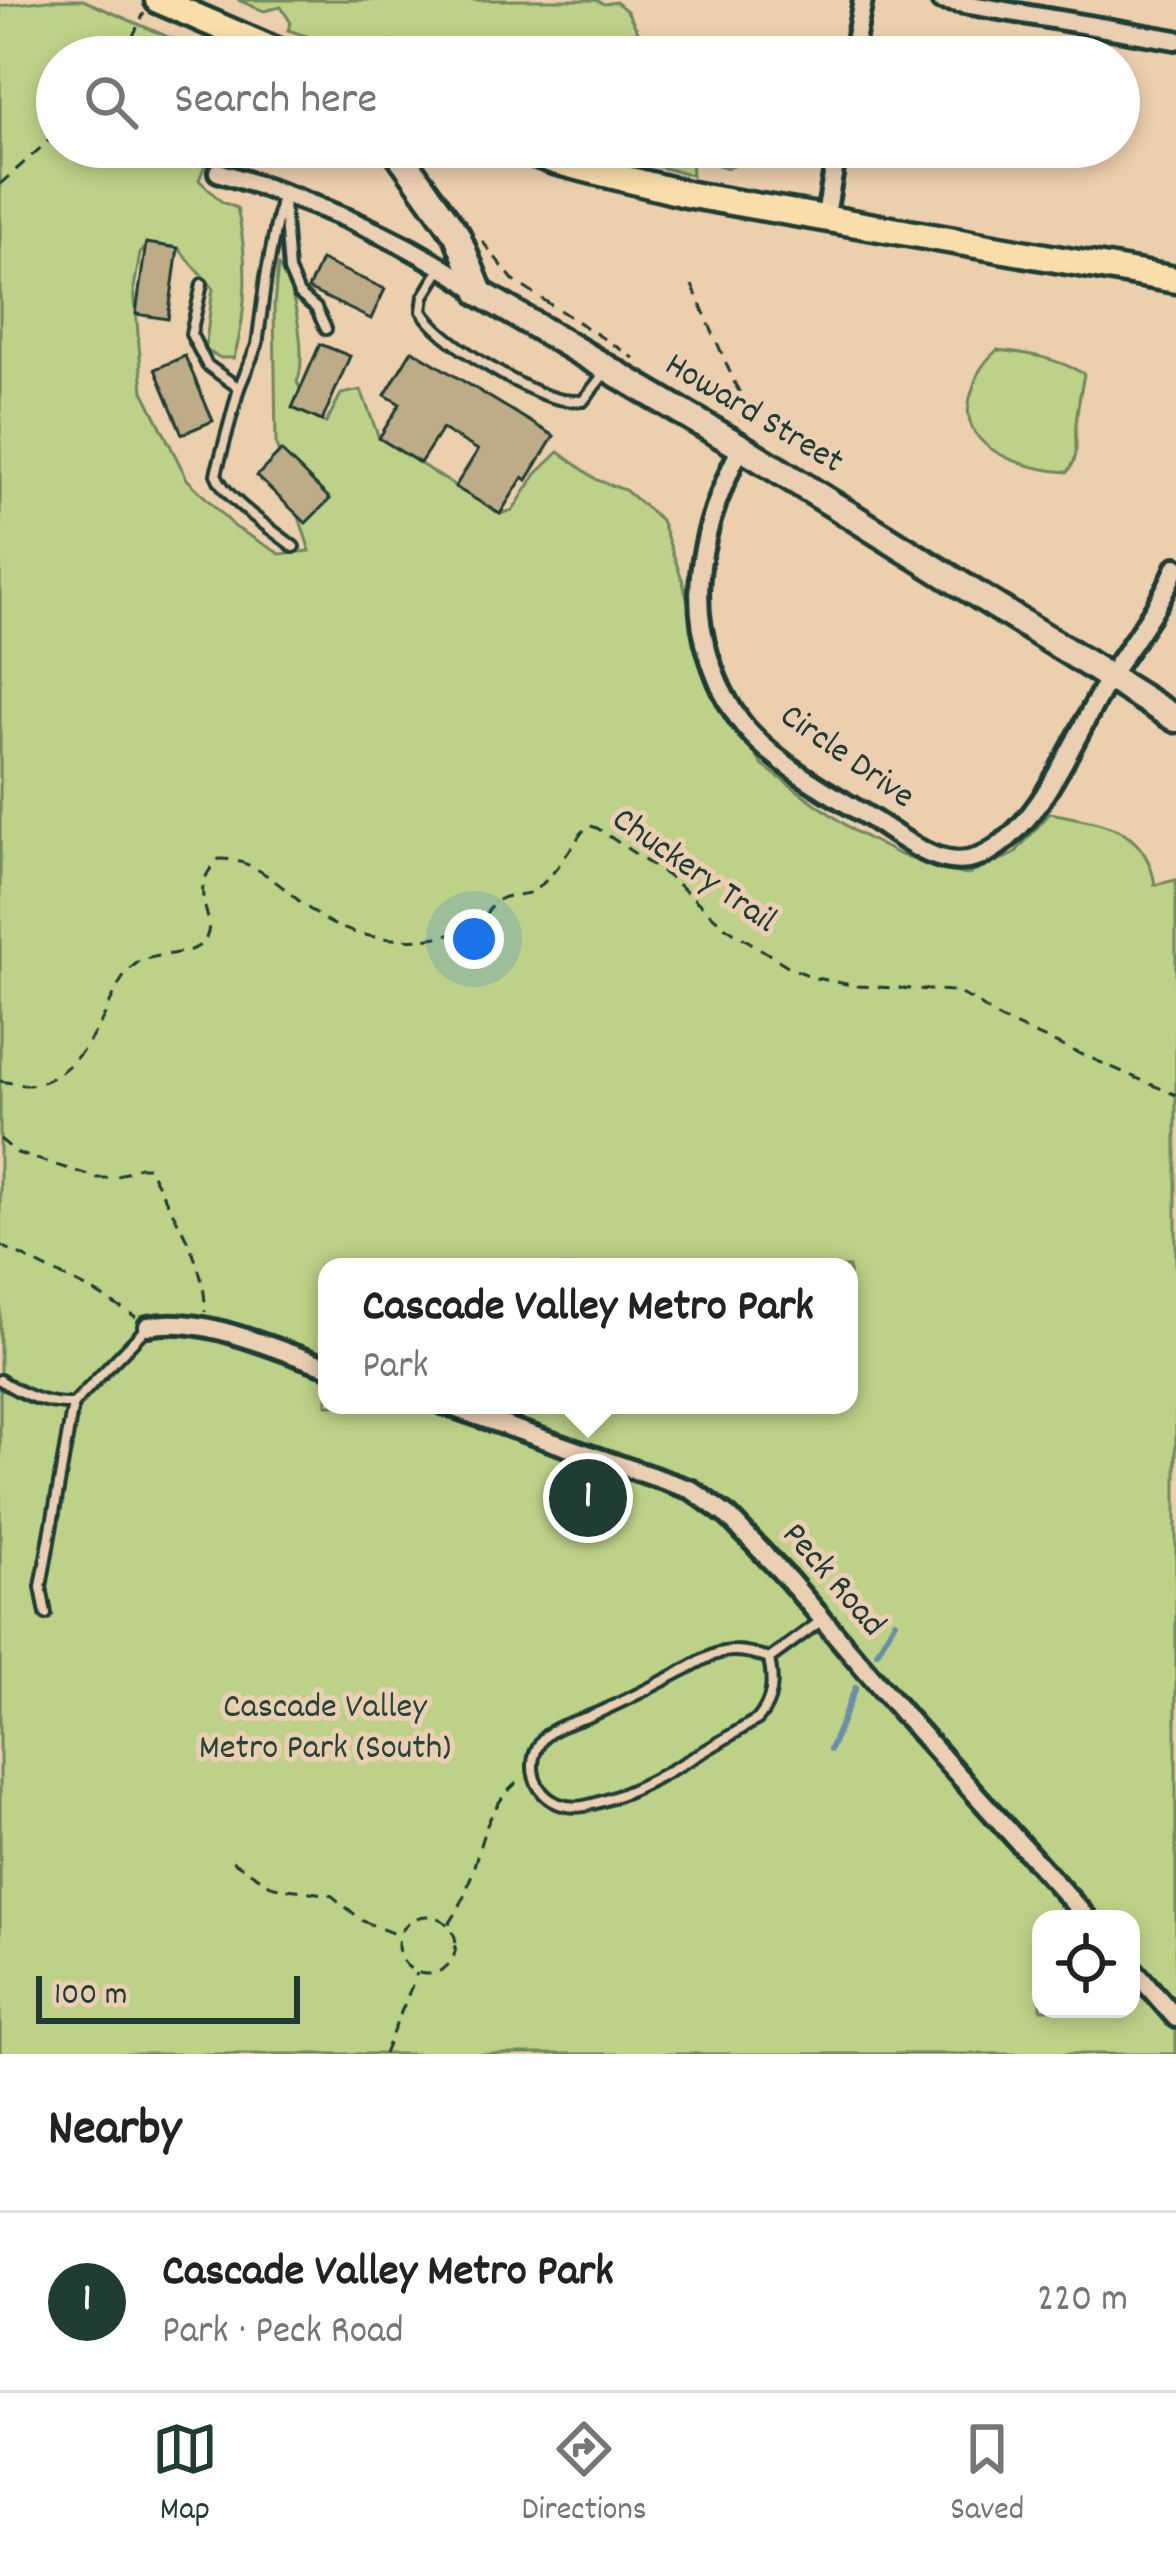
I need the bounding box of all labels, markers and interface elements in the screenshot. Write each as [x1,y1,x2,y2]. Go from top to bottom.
search box [36,36,1140,168]
icon: search [78,69,144,135]
text: Search here [174,70,377,134]
street label: Howard Street [654,341,852,489]
street label: Circle Drive [768,692,924,824]
street label: Chuckery Trail [600,796,786,948]
your location [444,909,504,969]
popup [318,1258,858,1414]
text: Cascade Valley Metro Park [362,1277,814,1341]
text: Park [362,1341,429,1396]
pin: 1 [549,1453,627,1543]
street label: Peck Road [767,1512,897,1650]
park label: Cascade Valley Metro Park (South) [199,1683,451,1776]
map controls [1032,1910,1140,2018]
button: locate [1032,1910,1140,2018]
scale bar [36,1970,300,2023]
text: 100 m [54,1973,127,2020]
text: Nearby [48,2096,181,2168]
text: Cascade Valley Metro Park [162,2242,614,2306]
text: 1 [83,2274,91,2329]
text: 220 m [1037,2274,1128,2329]
text: Park · Peck Road [162,2306,404,2361]
tab: Map [152,2416,218,2535]
tab: Directions [522,2416,647,2535]
tab: Saved [950,2416,1024,2535]

